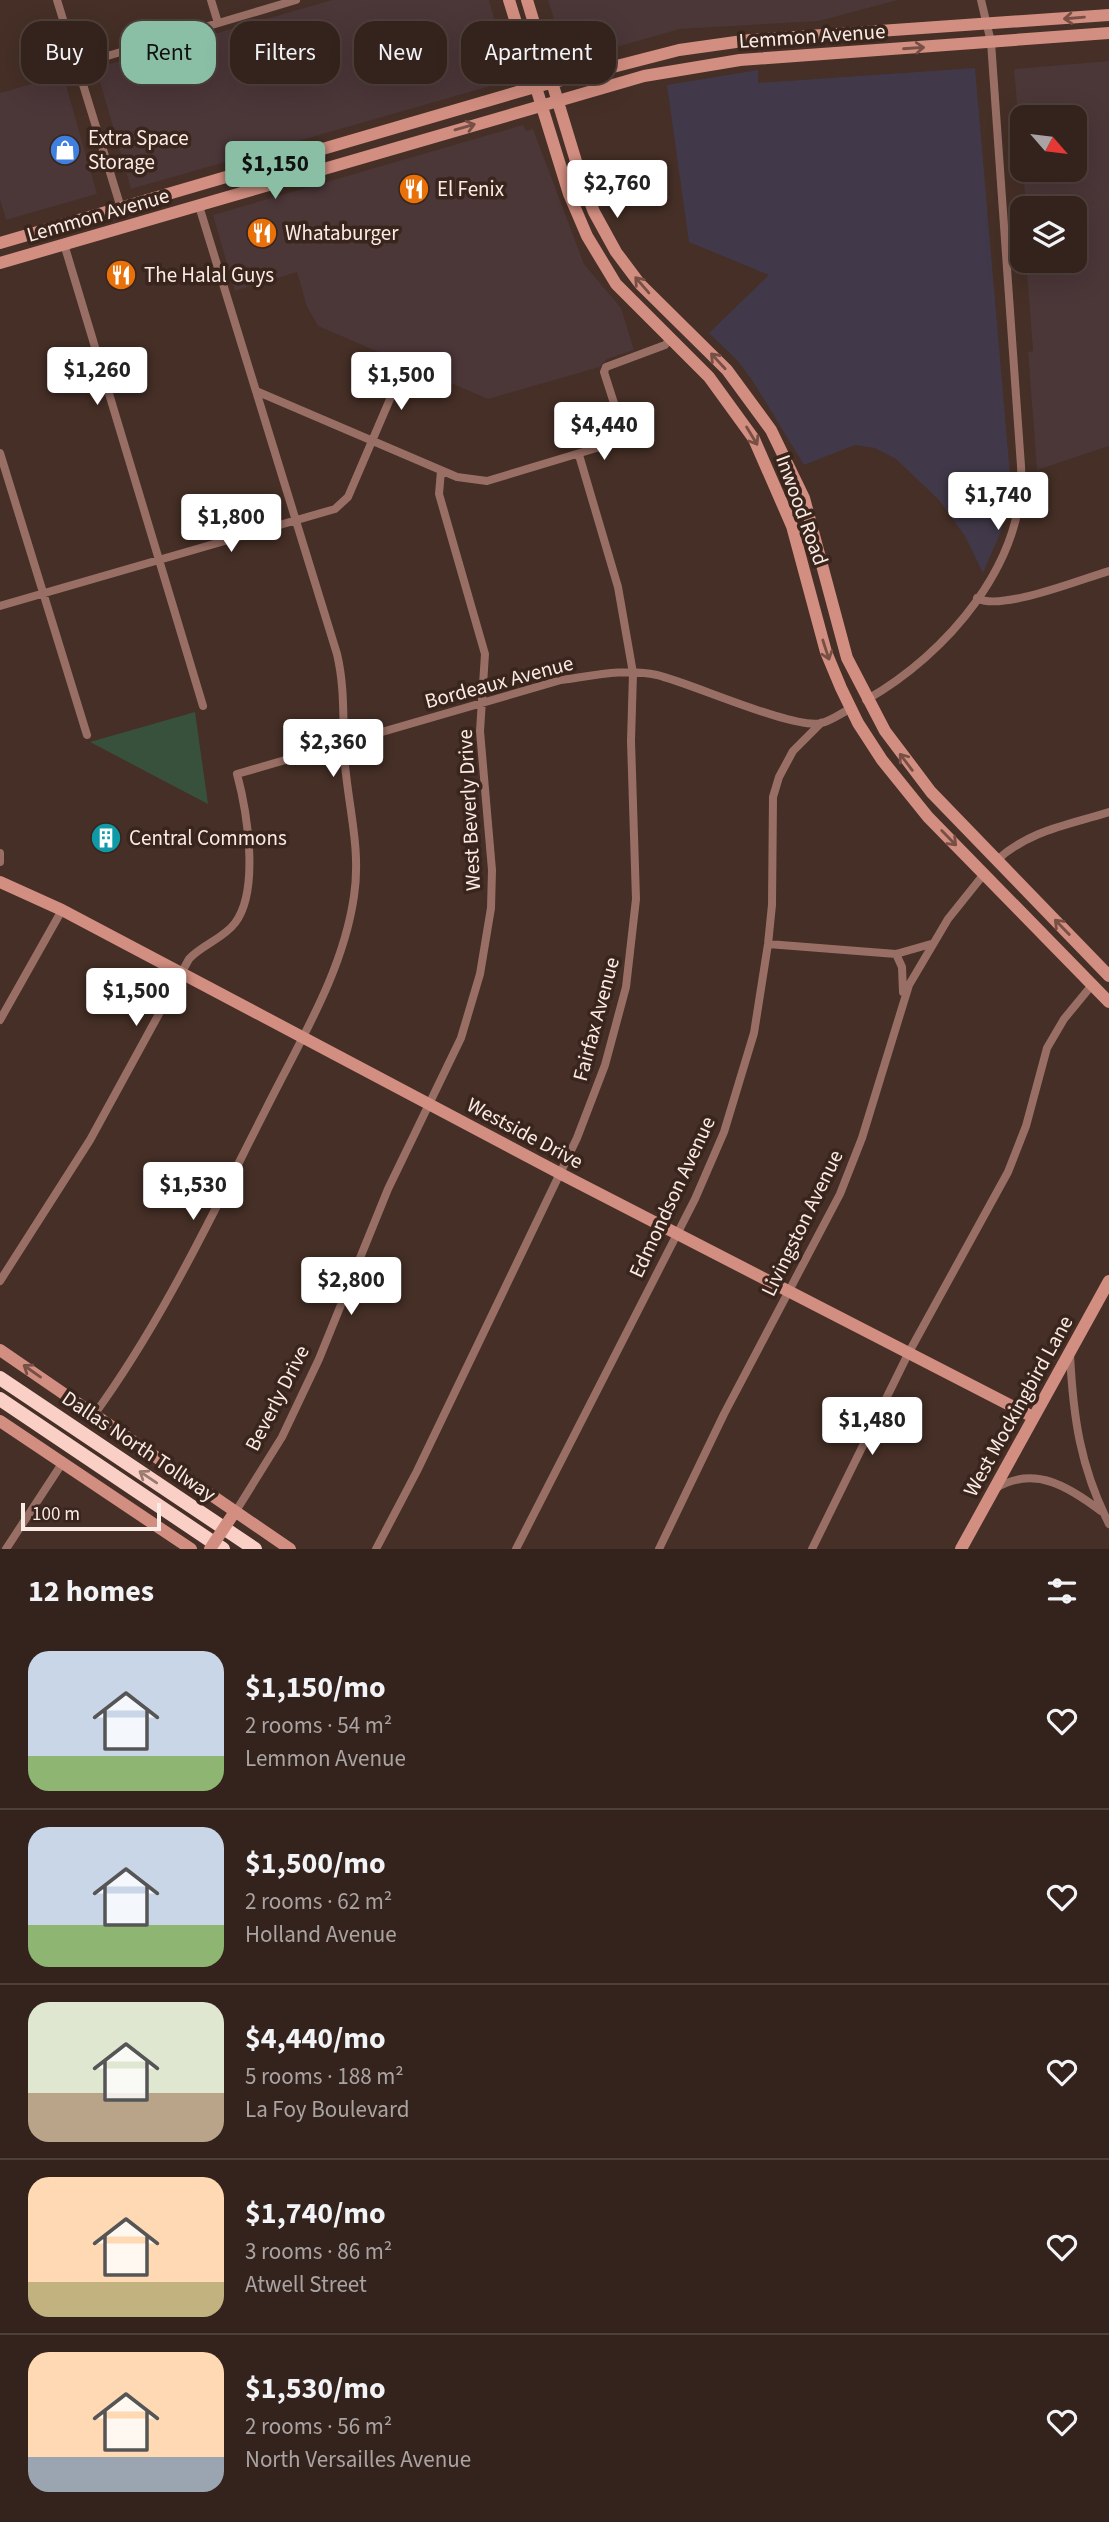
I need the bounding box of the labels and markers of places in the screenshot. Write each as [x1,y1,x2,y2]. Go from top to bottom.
place label: Extra Space Storage [88,123,189,177]
shop icon: Extra Space Storage [48,133,82,167]
pin: $1,150 [218,142,332,201]
pin: $2,760 [560,160,674,220]
restaurant icon: El Fenix [397,172,431,206]
place label: El Fenix [437,174,505,204]
restaurant icon: Whataburger [245,216,279,250]
place label: Whataburger [285,218,399,248]
restaurant icon: The Halal Guys [104,258,138,292]
place label: The Halal Guys [144,260,274,290]
pin: $1,260 [40,348,154,407]
pin: $1,500 [344,352,458,412]
pin: $4,440 [547,402,661,462]
pin: $1,740 [941,472,1055,532]
pin: $1,800 [174,494,288,554]
pin: $2,360 [276,720,390,779]
building icon: Central Commons [89,821,123,855]
place label: Central Commons [129,823,287,853]
pin: $1,500 [79,968,193,1028]
pin: $1,530 [136,1162,250,1222]
pin: $2,800 [294,1258,408,1317]
pin: $1,480 [815,1398,929,1457]

